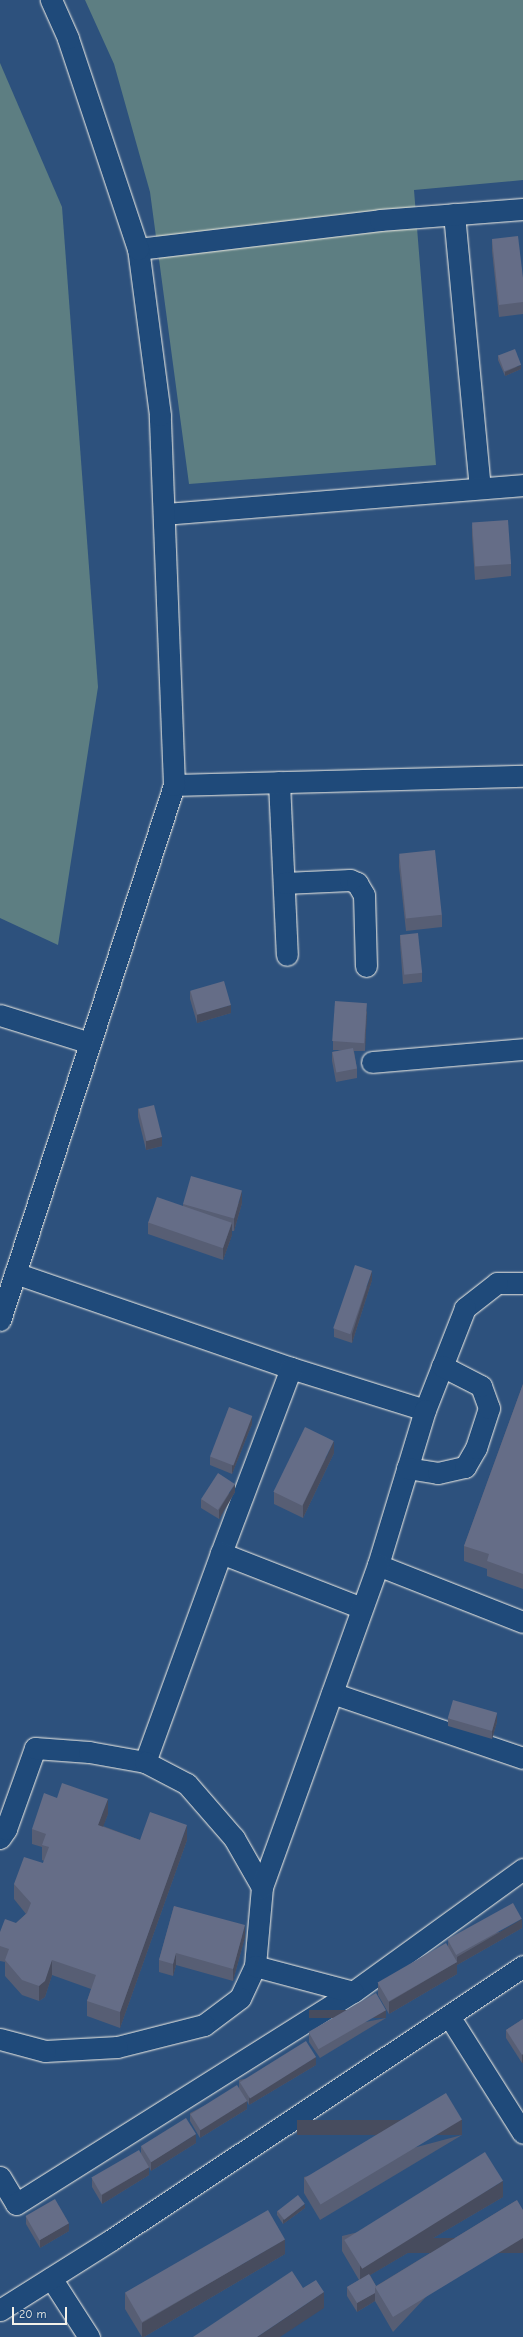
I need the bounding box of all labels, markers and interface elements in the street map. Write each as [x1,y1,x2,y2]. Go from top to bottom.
scale bar [14,2299,69,2325]
text: 20 m [19,2307,47,2321]

